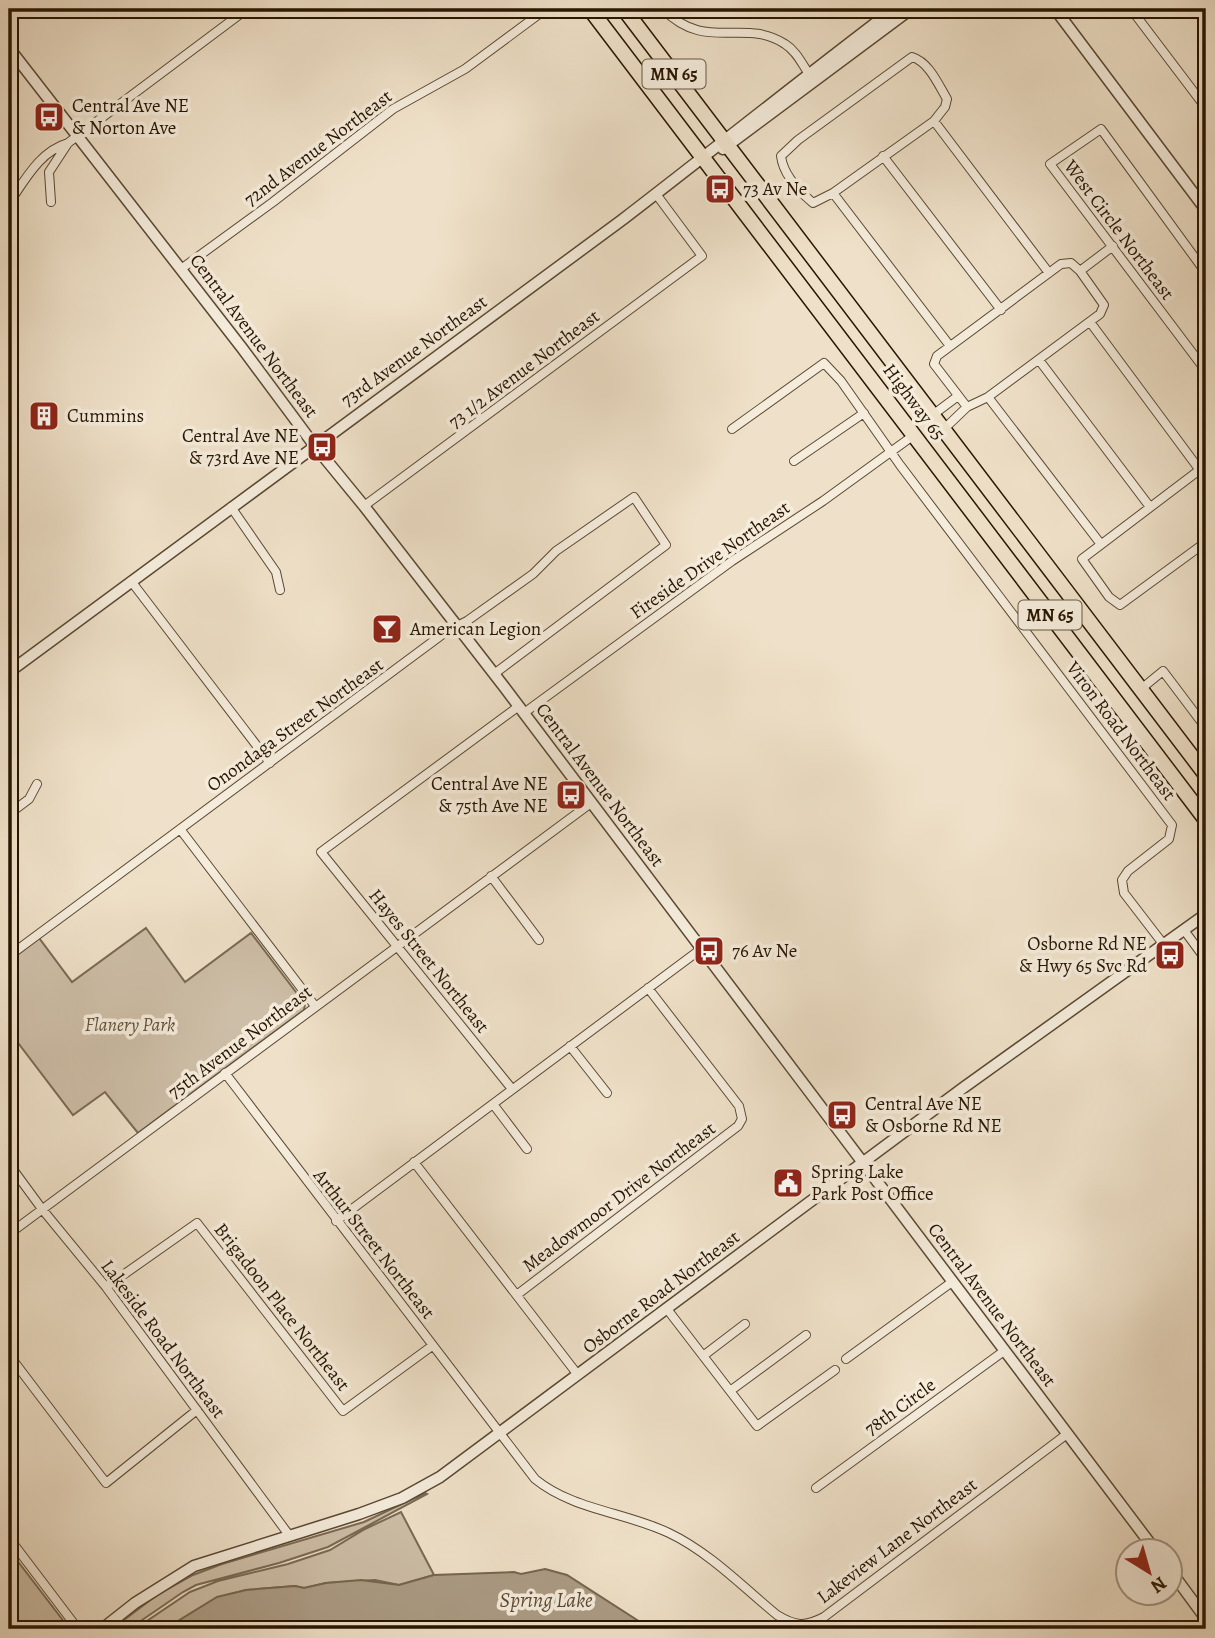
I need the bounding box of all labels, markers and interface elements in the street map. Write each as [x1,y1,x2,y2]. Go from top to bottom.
road number: MN 65 [642,60,706,88]
street label: 72nd Avenue Northeast [239,84,397,212]
place label: Central Ave NE & Norton Ave [72,93,189,141]
bus stop icon: Central Ave NE & Norton Ave [32,100,66,134]
street label: West Circle Northeast [1057,154,1180,305]
bus stop icon: 73 Av Ne [703,172,737,206]
place label: 73 Av Ne [743,176,807,202]
street label: Central Avenue Northeast [184,249,324,423]
street label: 73rd Avenue Northeast [336,289,492,413]
street label: 73 1/2 Avenue Northeast [443,303,605,435]
street label: Highway 65 [877,358,951,446]
building icon: Cummins [27,399,61,433]
place label: Cummins [67,403,144,429]
place label: Central Ave NE & 73rd Ave NE [182,423,299,471]
bus stop icon: Central Ave NE & 73rd Ave NE [305,430,339,464]
street label: Fireside Drive Northeast [625,495,795,625]
road number: MN 65 [1018,600,1082,630]
bar icon: American Legion [370,612,404,646]
place label: American Legion [409,616,541,642]
street label: Onondaga Street Northeast [201,652,389,798]
street label: Viron Road Northeast [1059,655,1182,806]
street label: Central Avenue Northeast [530,698,670,872]
place label: Central Ave NE & 75th Ave NE [431,771,548,819]
bus stop icon: Central Ave NE & 75th Ave NE [554,778,588,812]
street label: Hayes Street Northeast [363,883,495,1039]
place label: Osborne Rd NE & Hwy 65 Svc Rd [1019,931,1148,979]
bus stop icon: 76 Av Ne [692,934,726,968]
place label: 76 Av Ne [732,938,797,964]
bus stop icon: Osborne Rd NE & Hwy 65 Svc Rd [1153,938,1187,972]
street label: 75th Avenue Northeast [163,979,317,1105]
park label: Flanery Park [85,1012,175,1038]
place label: Central Ave NE & Osborne Rd NE [865,1091,1002,1139]
bus stop icon: Central Ave NE & Osborne Rd NE [825,1098,859,1132]
street label: Meadowmoor Drive Northeast [517,1116,721,1278]
place label: Spring Lake Park Post Office [811,1159,933,1207]
street label: Arthur Street Northeast [307,1163,441,1324]
public building icon: Spring Lake Park Post Office [771,1166,805,1200]
street label: Brigadoon Place Northeast [208,1217,356,1397]
street label: Central Avenue Northeast [922,1218,1062,1392]
street label: Osborne Road Northeast [577,1224,745,1360]
street label: Lakeside Road Northeast [95,1254,231,1424]
street label: 78th Circle [859,1372,941,1442]
street label: Lakeview Lane Northeast [812,1472,982,1610]
north arrow [1114,1536,1184,1606]
text: N [1145,1570,1172,1599]
water label: Spring Lake [500,1586,593,1614]

